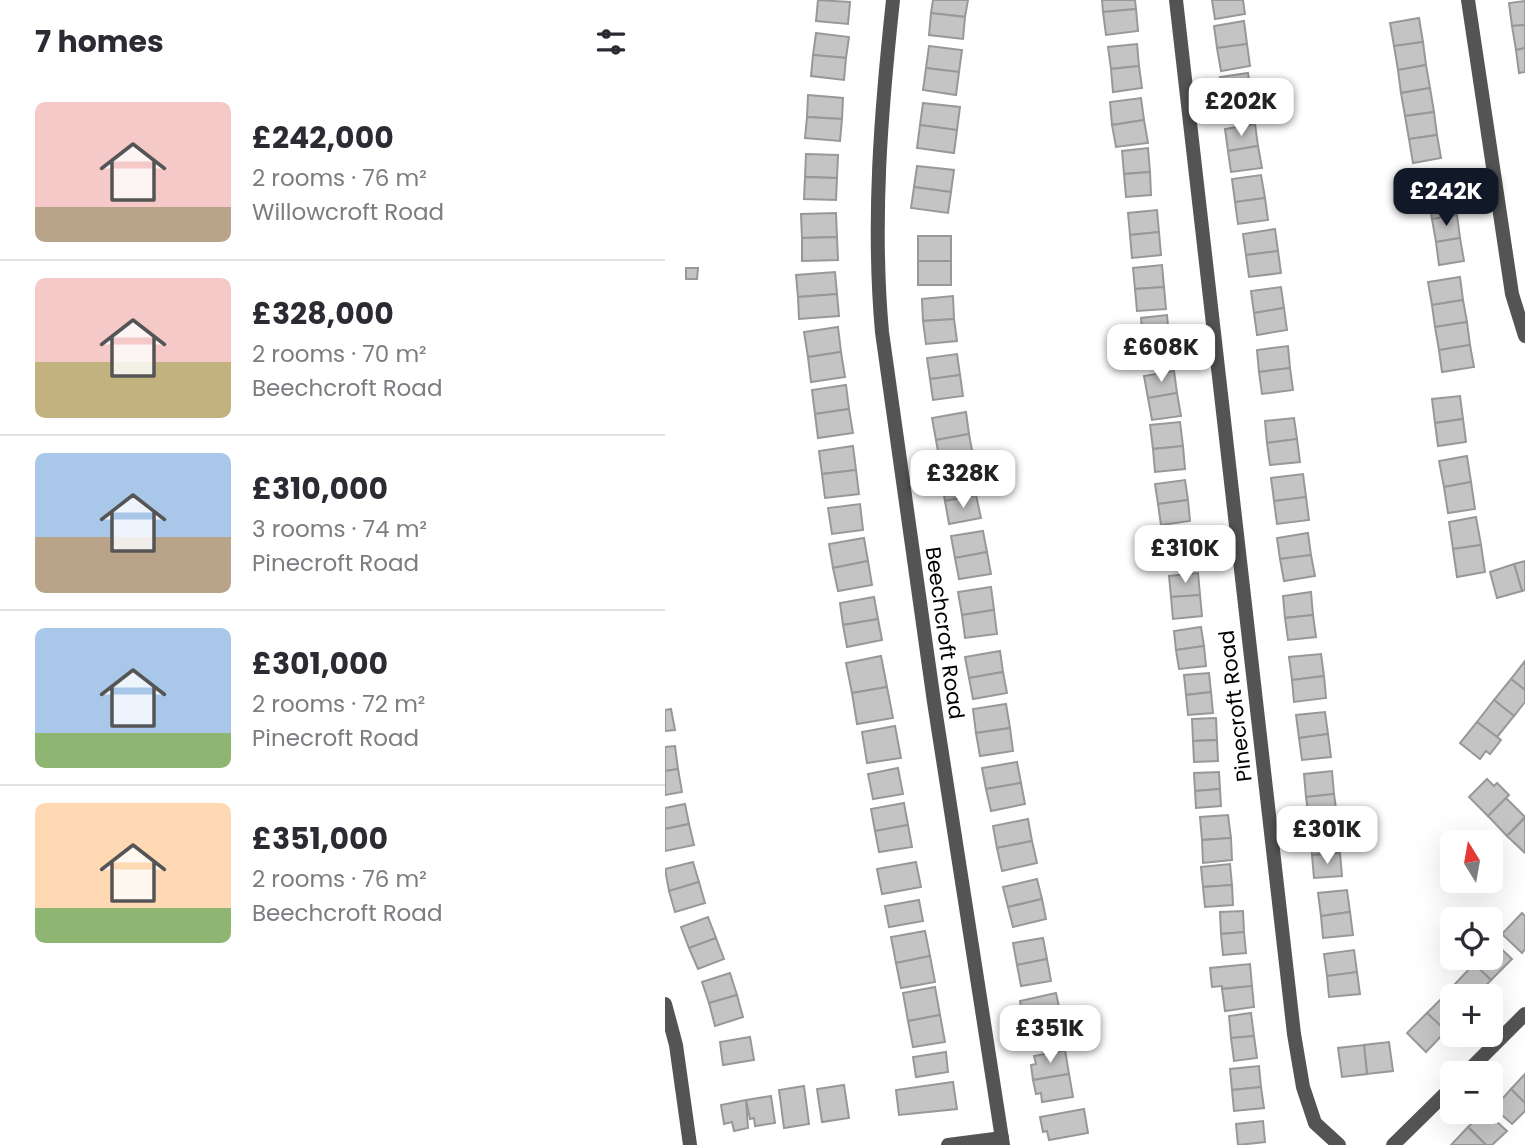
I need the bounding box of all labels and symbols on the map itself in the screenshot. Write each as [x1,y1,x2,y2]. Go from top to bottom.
pin: £202K [1192,78,1290,138]
pin: £242K [1397,168,1495,228]
pin: £608K [1112,324,1210,384]
pin: £328K [914,450,1012,510]
pin: £310K [1136,526,1234,585]
street label: Beechcroft Road [919,545,971,721]
street label: Pinecroft Road [1211,629,1259,783]
pin: £301K [1278,806,1376,866]
north arrow [1440,830,1503,892]
pin: £351K [1001,1006,1099,1065]

